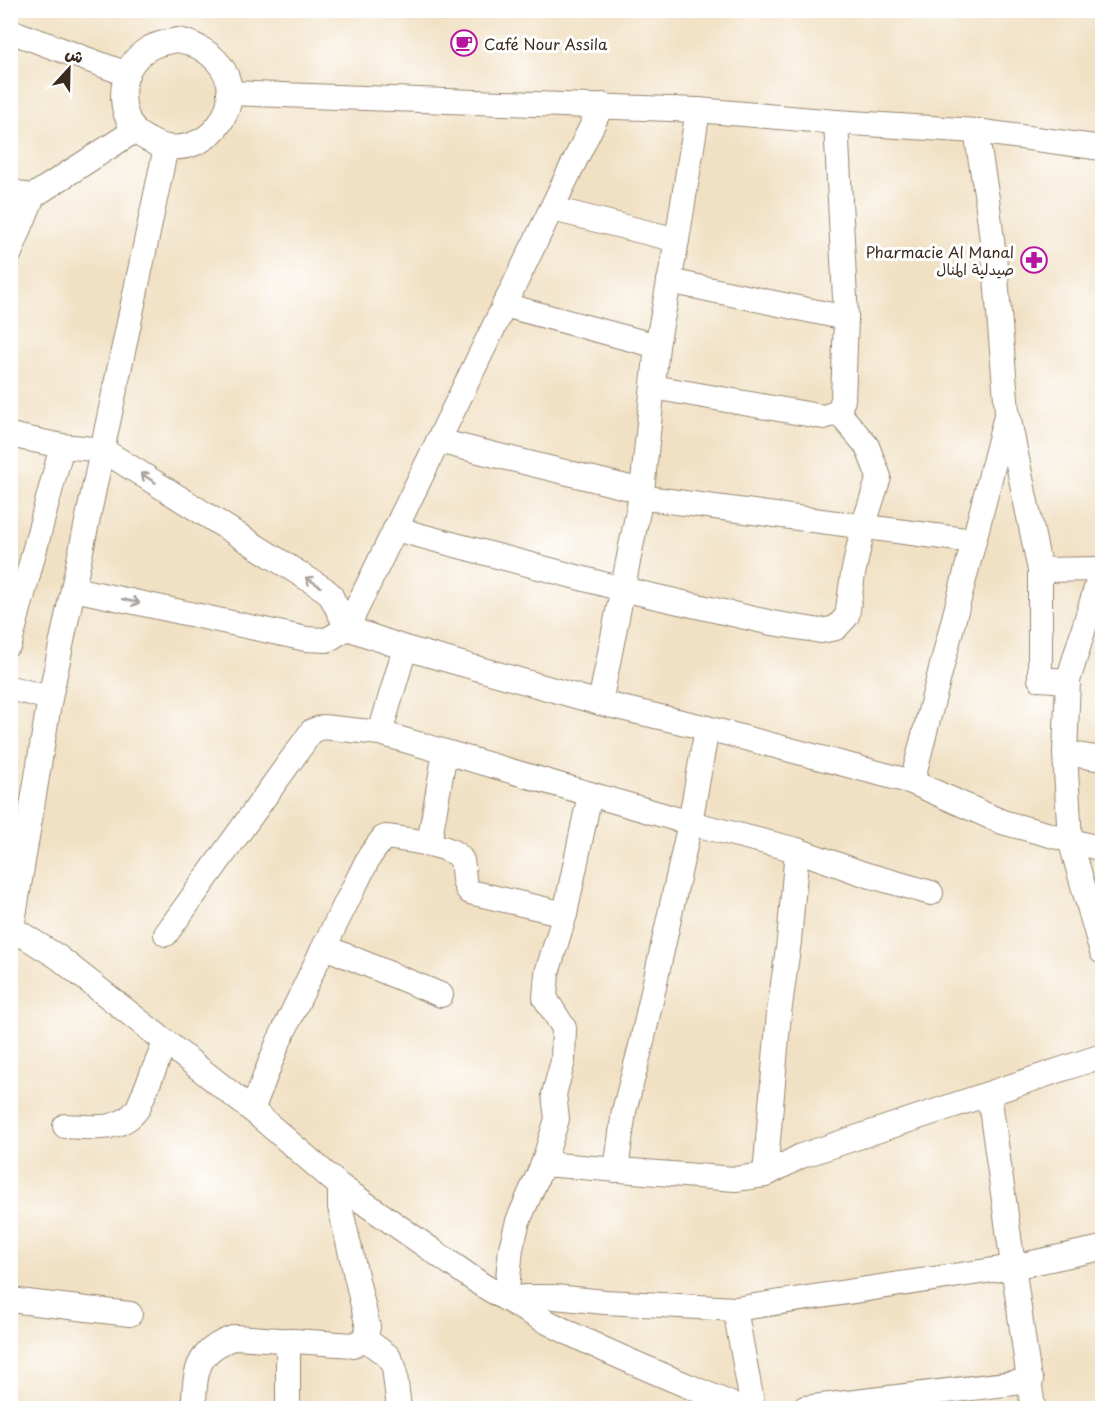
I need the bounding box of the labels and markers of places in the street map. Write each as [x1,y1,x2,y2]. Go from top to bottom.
cafe icon: Café Nour Assila [449,28,479,58]
place label: Café Nour Assila [484,32,608,55]
place label: Pharmacie Al Manal صيدلية المنال [865,240,1014,280]
pharmacy icon: Pharmacie Al Manal صيدلية المنال [1019,245,1049,275]

